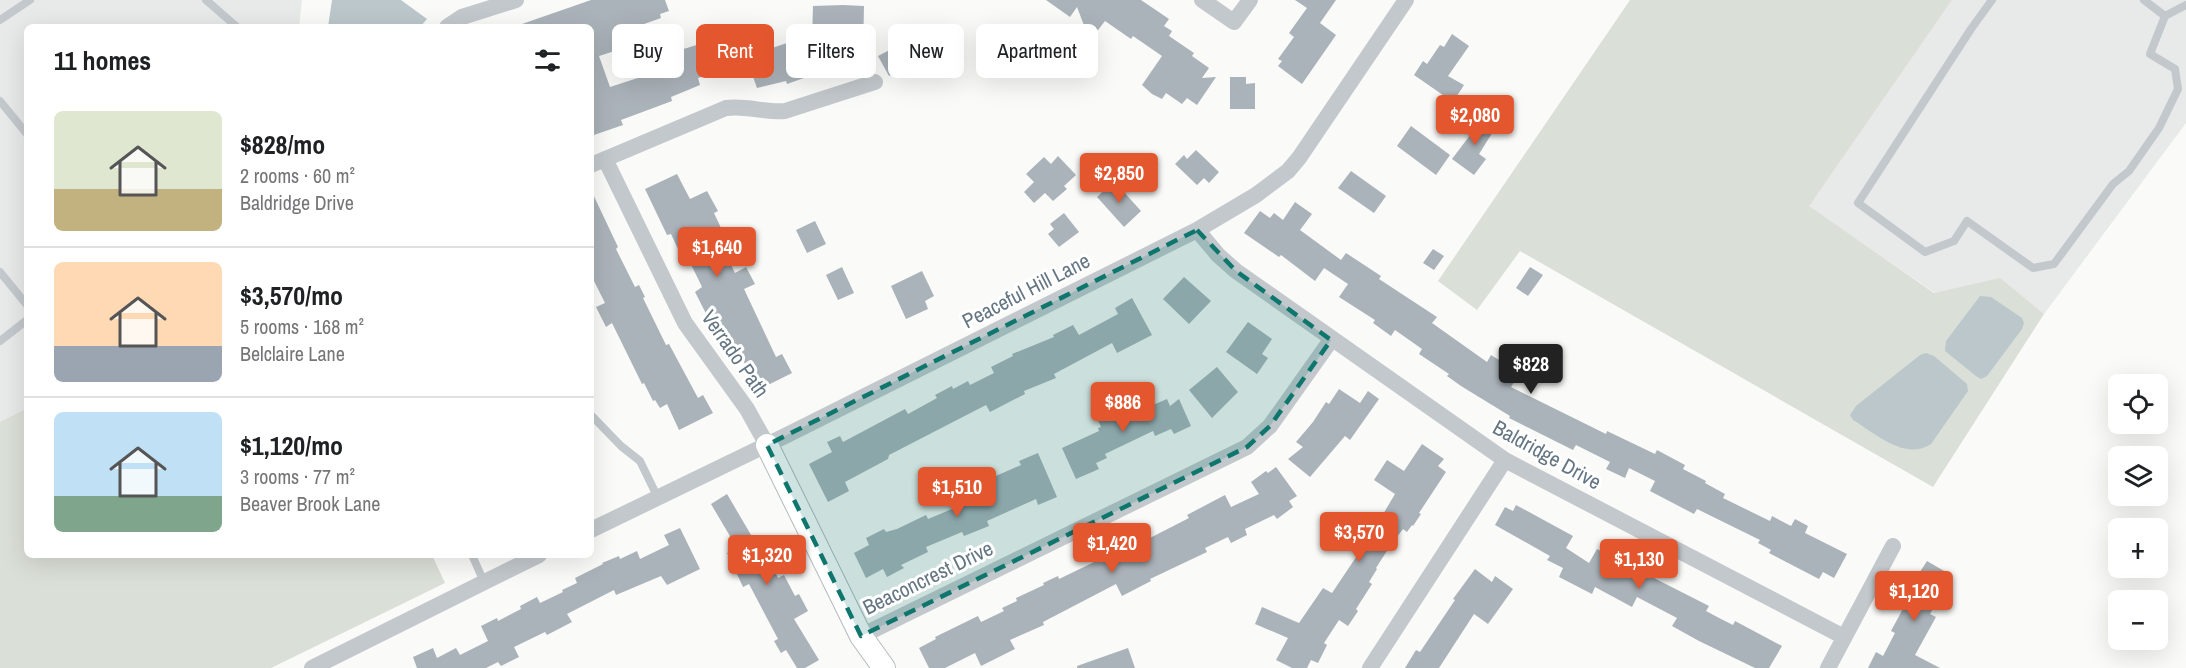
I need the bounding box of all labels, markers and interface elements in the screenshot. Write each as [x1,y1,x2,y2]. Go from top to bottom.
chip: Buy [612,24,684,78]
chip: Rent [696,24,774,78]
chip: Filters [786,24,876,78]
chip: New [888,24,964,78]
chip: Apartment [976,24,1098,78]
text: 11 homes [54,43,151,78]
icon: filters [531,44,564,77]
pin: $2,080 [1426,95,1524,146]
text: $2,080 [1450,101,1500,128]
text: $828/mo [240,127,325,162]
icon: home [102,135,174,207]
pin: $2,850 [1070,153,1168,204]
text: $2,850 [1094,159,1144,186]
text: 2 rooms · 60 m² [240,162,355,189]
text: Baldridge Drive [240,189,354,216]
pin: $1,640 [668,227,766,278]
text: $1,640 [692,233,742,260]
street label: Peaceful Hill Lane [957,246,1095,335]
text: $3,570/mo [240,278,343,313]
icon: home [102,286,174,358]
street label: Verrado Path [695,304,776,403]
text: 5 rooms · 168 m² [240,313,364,340]
text: Belclaire Lane [240,340,345,367]
pin: $828 [1495,344,1567,395]
text: $828 [1513,350,1549,377]
map controls [2108,374,2168,650]
button: locate [2108,374,2168,434]
pin: $886 [1087,382,1159,433]
text: $886 [1105,388,1141,415]
street label: Baldridge Drive [1488,413,1607,496]
text: $1,120/mo [240,428,343,463]
icon: home [102,436,174,508]
button: layers [2108,446,2168,506]
text: 3 rooms · 77 m² [240,463,355,490]
pin: $1,510 [908,467,1006,518]
text: $1,510 [932,473,982,500]
text: Beaver Brook Lane [240,490,380,517]
pin: $3,570 [1310,512,1408,563]
text: $3,570 [1334,518,1384,545]
button: + [2108,518,2168,578]
pin: $1,420 [1063,523,1161,574]
text: $1,420 [1087,529,1137,556]
street label: Beaconcrest Drive [858,533,998,622]
pin: $1,320 [718,535,816,586]
pin: $1,130 [1590,539,1688,590]
text: $1,320 [742,541,792,568]
text: $1,130 [1614,545,1664,572]
pin: $1,120 [1865,571,1963,622]
text: $1,120 [1889,577,1939,604]
button: − [2108,590,2168,650]

